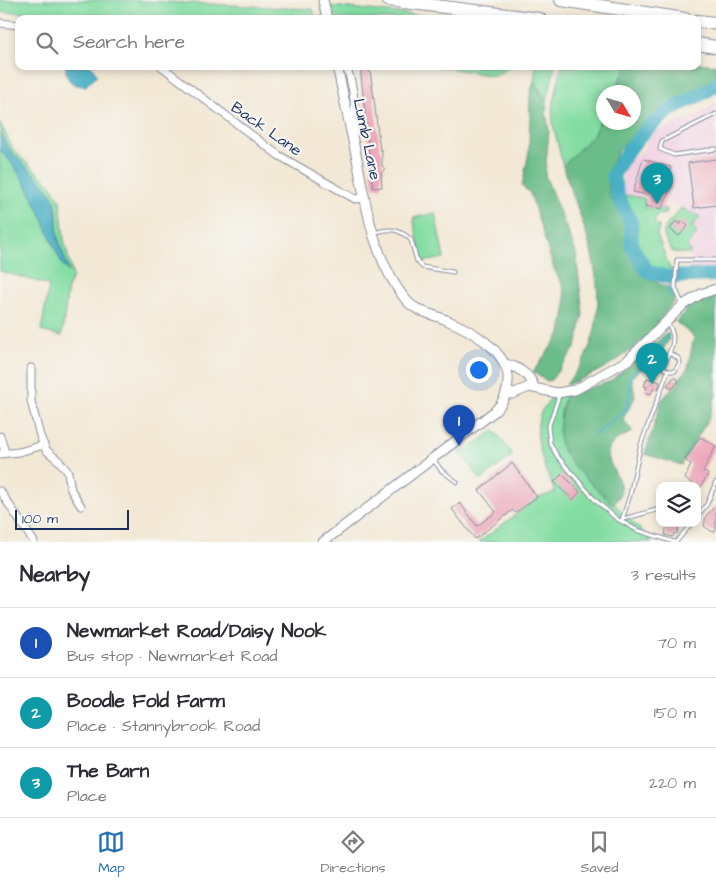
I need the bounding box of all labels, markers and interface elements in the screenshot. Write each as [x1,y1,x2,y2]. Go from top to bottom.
search box [15,15,701,70]
icon: search [33,29,61,57]
text: Search here [73,29,185,56]
north arrow [596,85,641,130]
street label: Back Lane [227,96,307,161]
street label: Lumb Lane [348,96,386,182]
pin: 3 [641,163,673,204]
pin: 2 [636,343,668,384]
your location [466,357,492,383]
pin: 1 [443,405,475,446]
map controls [656,482,701,527]
button: layers [656,482,701,527]
scale bar [15,507,129,530]
text: 100 m [22,509,58,529]
text: Nearby [20,560,90,589]
text: 3 results [631,564,696,586]
text: Newmarket Road/Daisy Nook [67,618,326,645]
text: 1 [35,632,37,654]
text: 70 m [657,632,696,654]
text: Bus stop · Newmarket Road [67,645,278,667]
text: Boodle Fold Farm [67,688,225,715]
text: 2 [31,702,41,724]
text: 150 m [654,702,696,724]
text: Place · Stannybrook Road [67,715,260,737]
text: The Barn [67,758,149,785]
text: 3 [32,772,40,794]
text: 220 m [649,772,696,794]
text: Place [67,785,107,807]
tab: Map [97,828,125,878]
tab: Directions [320,828,385,878]
tab: Saved [580,828,619,878]

